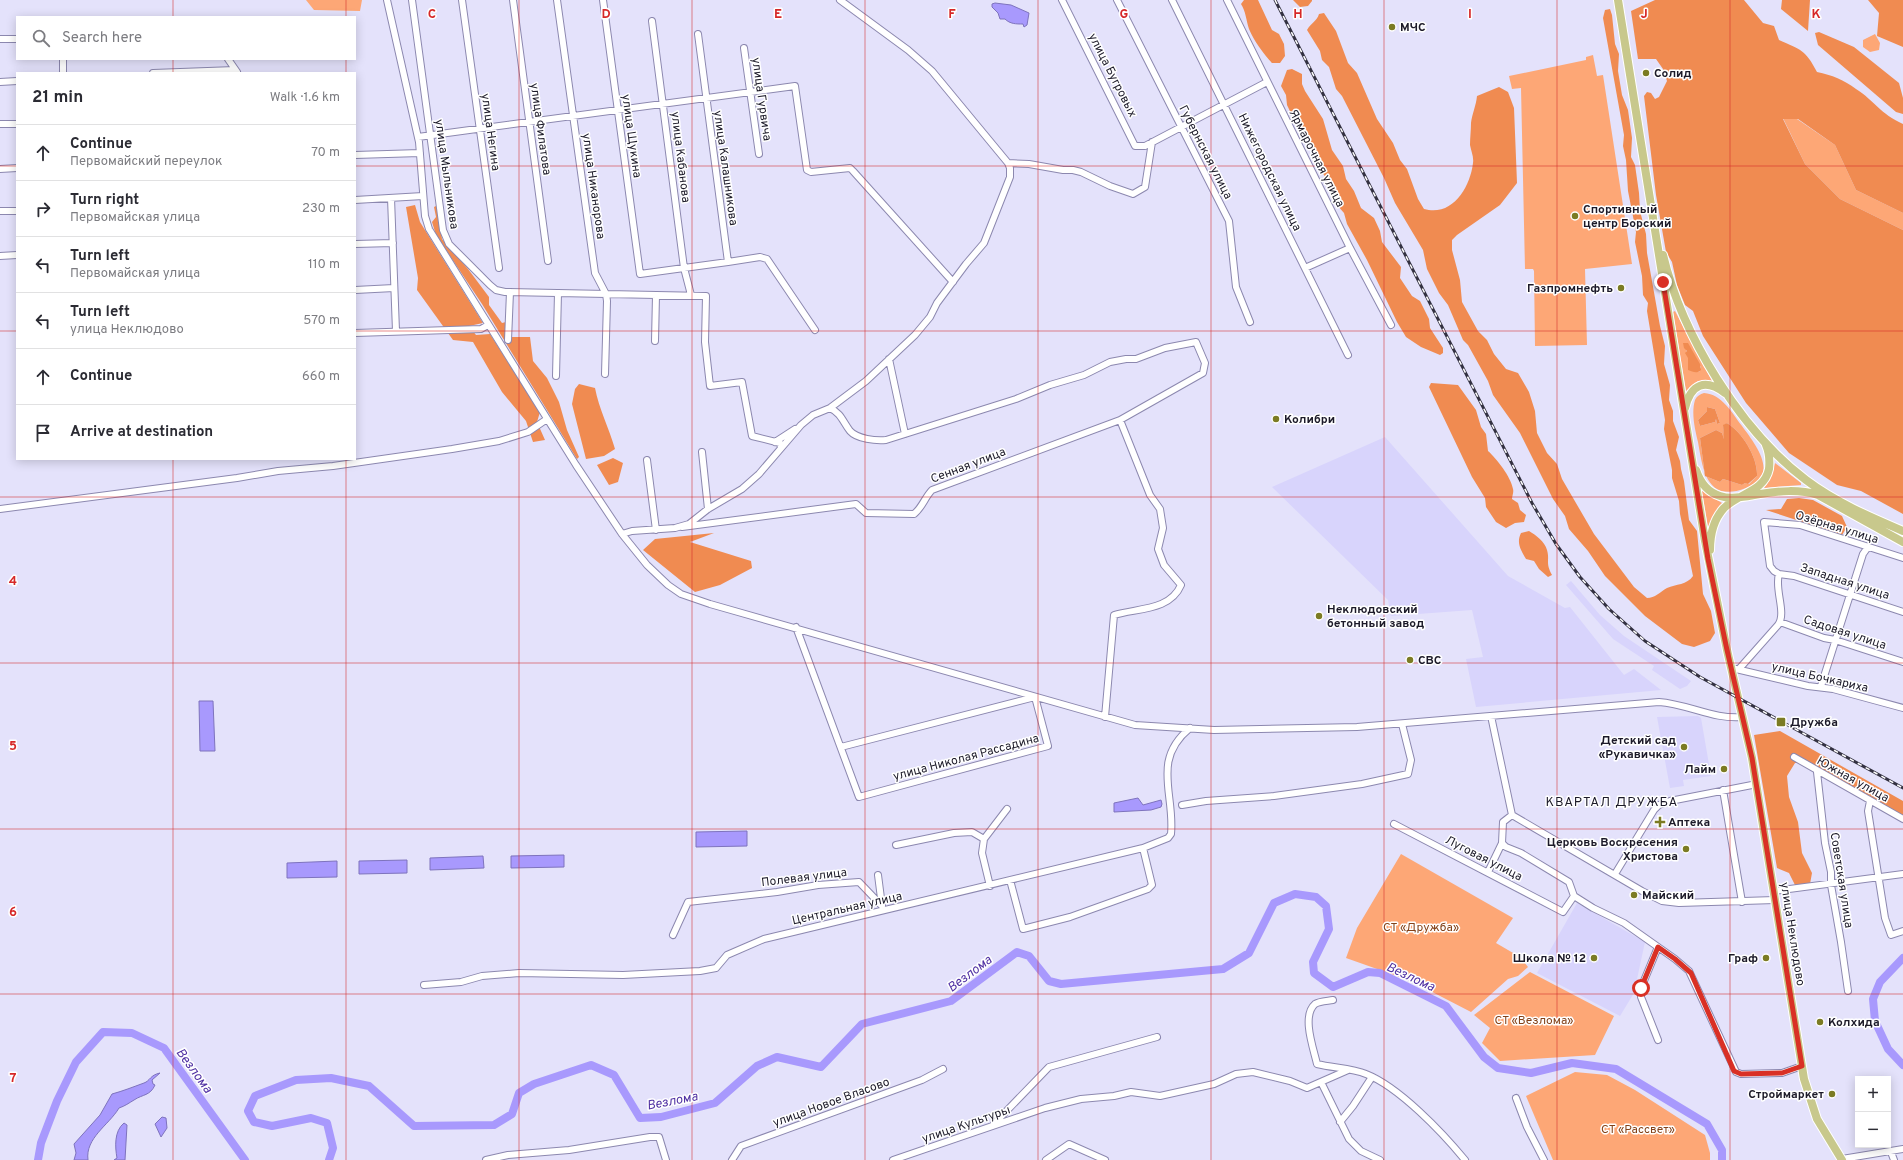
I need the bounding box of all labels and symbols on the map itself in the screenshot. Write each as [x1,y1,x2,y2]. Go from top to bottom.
text: C [428,7,436,23]
text: D [601,7,611,23]
text: E [774,7,782,23]
text: F [948,7,956,23]
text: G [1120,7,1129,23]
text: H [1293,7,1303,23]
text: I [1468,7,1472,23]
text: J [1640,7,1648,23]
text: K [1811,7,1821,23]
place label: МЧС [1400,20,1426,36]
marker: МЧС [1387,22,1397,32]
street label: улица Бугровых [1084,31,1140,120]
street label: улица Гурвича [747,56,775,142]
place label: Солид [1654,66,1692,82]
marker: Солид [1641,68,1651,78]
street label: улица Филатова [526,82,554,176]
street label: улица Негина [477,92,503,172]
street label: улица Щукина [617,93,645,179]
street label: Губернская улица [1174,103,1236,202]
street label: Ярмарочная улица [1284,107,1348,210]
street label: улица Калашникова [709,110,741,227]
street label: улица Кабанова [666,111,694,204]
street label: Нижегородская улица [1234,111,1305,234]
street label: улица Мыльникова [430,118,462,230]
street label: улица Никанорова [578,132,608,240]
place label: Спортивный центр Борский [1583,202,1671,232]
marker: Спортивный центр Борский [1570,211,1580,221]
route end [1654,273,1672,291]
place label: Газпромнефть [1527,281,1613,297]
marker: Газпромнефть [1616,283,1626,293]
place label: Колибри [1284,412,1335,428]
marker: Колибри [1271,414,1281,424]
street label: Сенная улица [929,444,1008,488]
street label: Озёрная улица [1793,508,1880,548]
street label: Западная улица [1798,560,1891,604]
text: 4 [9,574,17,590]
place label: Неклюдовский бетонный завод [1327,602,1424,632]
marker: Неклюдовский бетонный завод [1314,611,1324,621]
street label: Садовая улица [1801,612,1888,654]
place label: СВС [1418,653,1442,669]
marker: СВС [1405,655,1415,665]
street label: улица Бочкариха [1770,659,1870,697]
place label: Дружба [1790,715,1838,731]
marker: Дружба [1775,716,1787,728]
street label: улица Николая Рассадина [892,731,1041,785]
place label: Детский сад «Рукавичка» [1598,733,1676,763]
text: 5 [9,739,17,755]
marker: Детский сад «Рукавичка» [1679,742,1689,752]
street label: Южная улица [1814,753,1892,806]
place label: Лайм [1684,762,1716,778]
marker: Лайм [1719,764,1729,774]
district label: КВАРТАЛ ДРУЖБА [1546,795,1678,811]
place label: Аптека [1668,815,1710,831]
marker: Аптека [1655,817,1665,827]
street label: Советская улица [1826,831,1856,929]
street label: Луговая улица [1442,833,1525,885]
place label: Церковь Воскресения Христова [1547,835,1678,865]
marker: Церковь Воскресения Христова [1681,844,1691,854]
street label: Полевая улица [760,865,848,891]
street label: улица Неклюдово [1776,881,1808,988]
place label: Майский [1642,888,1694,904]
street label: Центральная улица [791,889,904,929]
marker: Майский [1629,890,1639,900]
text: 6 [9,905,17,921]
park label: СТ «Дружба» [1383,920,1459,936]
place label: Школа № 12 [1513,951,1586,967]
place label: Граф [1728,951,1758,967]
water label: Везлома [945,953,996,997]
marker: Школа № 12 [1589,953,1599,963]
marker: Граф [1761,953,1771,963]
water label: Везлома [1383,960,1437,996]
route start [1632,979,1650,997]
park label: СТ «Везлома» [1494,1013,1574,1029]
place label: Колхида [1828,1015,1880,1031]
marker: Колхида [1815,1017,1825,1027]
water label: Везлома [172,1046,215,1097]
text: 7 [10,1071,17,1087]
street label: улица Новое Власово [771,1074,892,1132]
place label: Строймаркет [1748,1087,1824,1103]
water label: Везлома [646,1089,700,1115]
marker: Строймаркет [1827,1089,1837,1099]
street label: улица Культуры [920,1102,1013,1148]
park label: СТ «Рассвет» [1601,1122,1675,1138]

